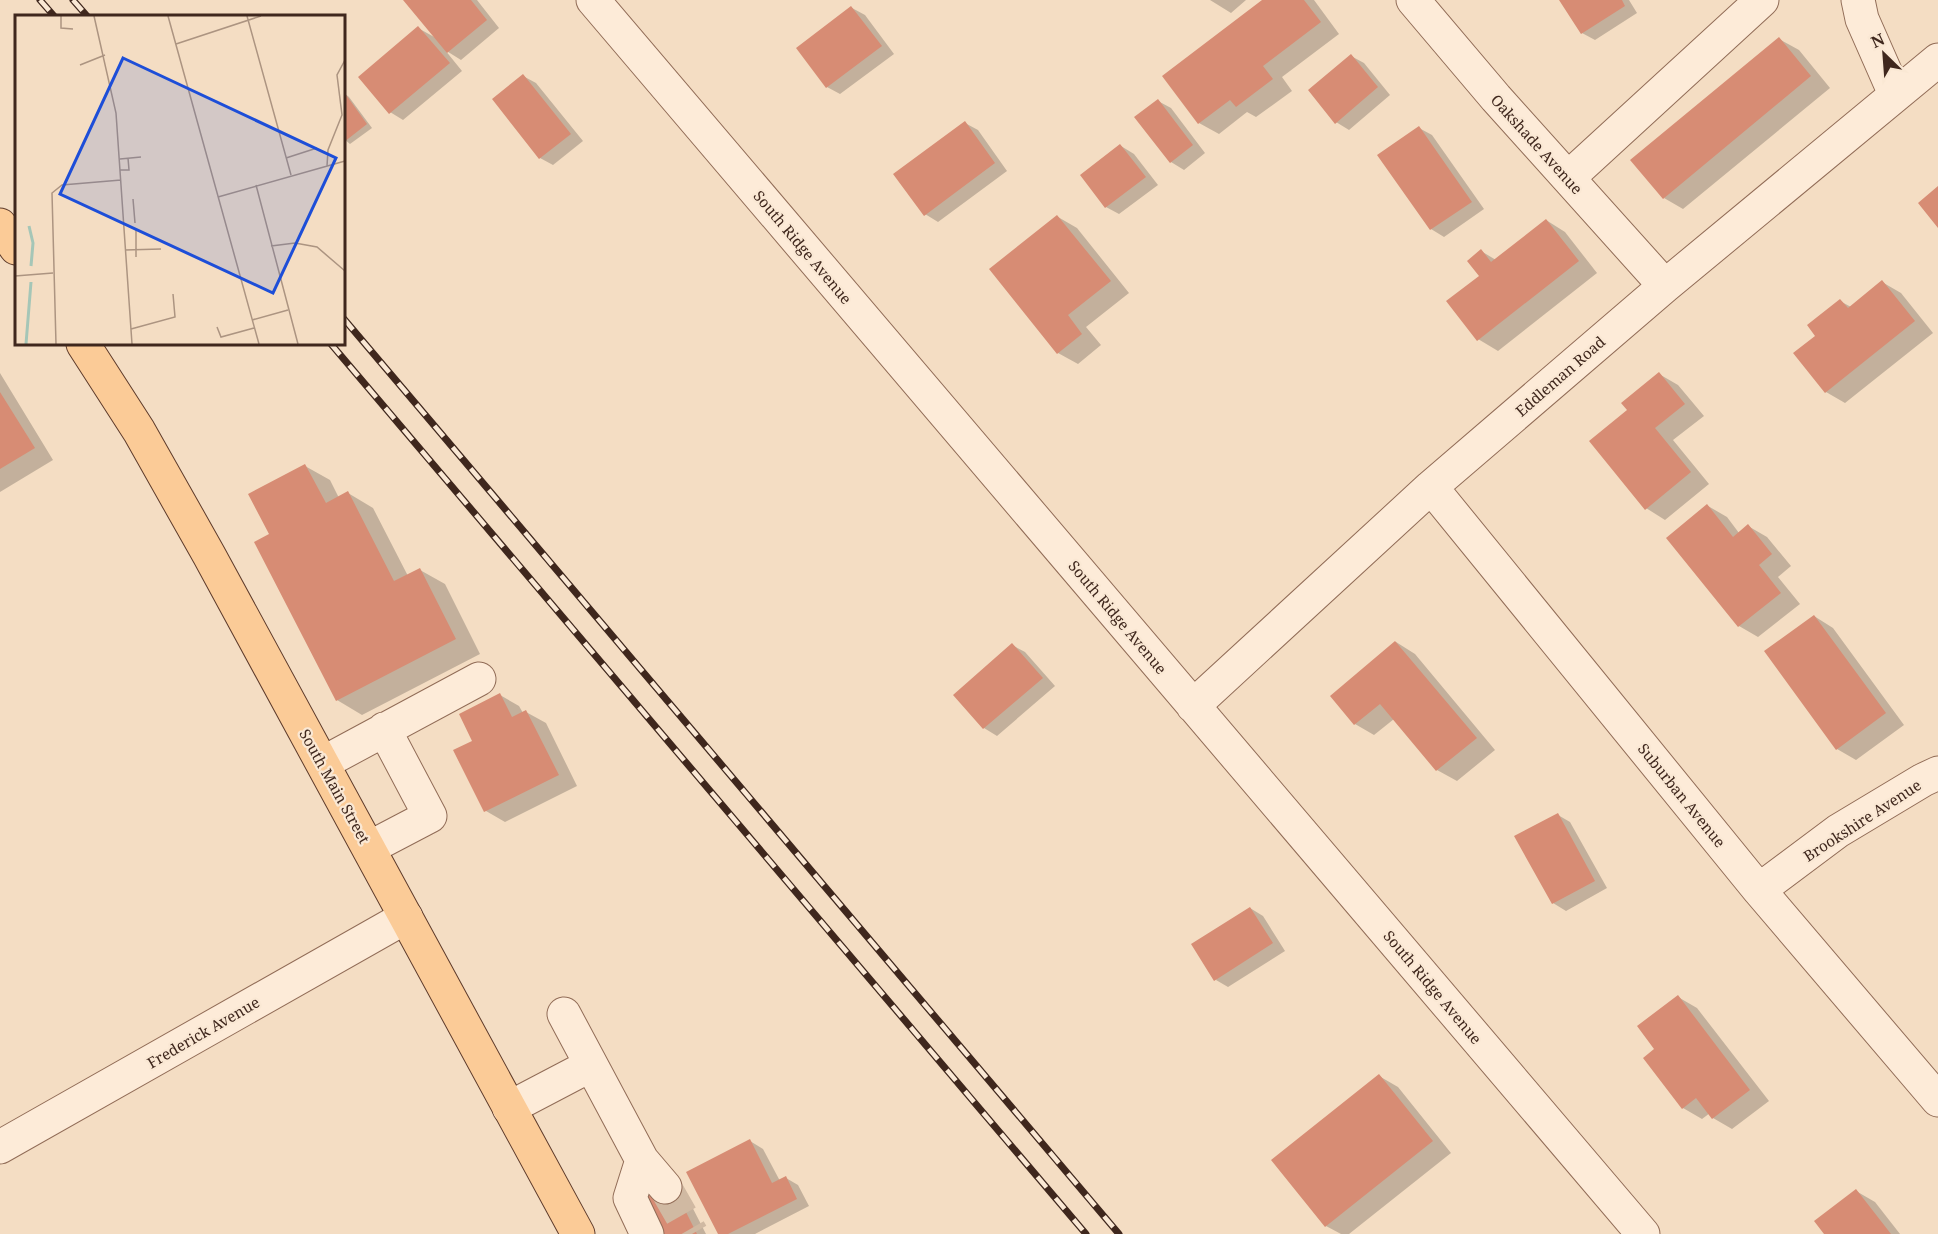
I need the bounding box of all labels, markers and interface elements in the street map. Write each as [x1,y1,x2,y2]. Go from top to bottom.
inset map [15,15,345,345]
north arrow [1854,24,1914,84]
text: N [1867,28,1888,53]
street label: Oakshade Avenue [1487,90,1587,198]
street label: South Ridge Avenue [750,186,856,308]
street label: Eddleman Road [1511,331,1609,421]
street label: South Ridge Avenue [1065,556,1171,678]
street label: South Main Street [295,725,375,847]
street label: Suburban Avenue [1634,739,1730,851]
street label: Brookshire Avenue [1799,774,1925,866]
street label: South Ridge Avenue [1380,926,1486,1048]
street label: Frederick Avenue [143,992,263,1072]

